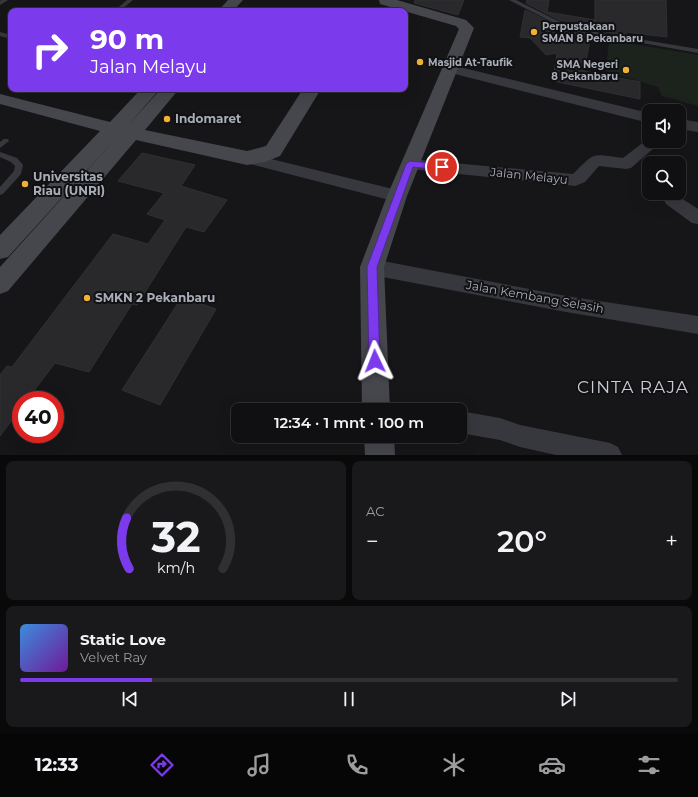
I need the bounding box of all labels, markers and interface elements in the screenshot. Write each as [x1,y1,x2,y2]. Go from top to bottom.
place label: Perpustakaan SMAN 8 Pekanbaru [542,20,643,45]
text: 90 m [90,22,164,56]
icon: right [24,24,76,76]
marker: Perpustakaan SMAN 8 Pekanbaru [529,27,539,37]
text: Jalan Melayu [90,56,207,78]
place label: Masjid At-Taufik [428,56,513,69]
marker: Masjid At-Taufik [415,57,425,67]
place label: SMA Negeri 8 Pekanbaru [551,58,618,83]
marker: SMA Negeri 8 Pekanbaru [621,65,631,75]
map controls [642,104,686,200]
button: sound [642,104,686,148]
place label: Indomaret [175,111,242,126]
marker: Indomaret [162,114,172,124]
pin [425,150,459,184]
icon: arrive [431,156,453,178]
button: search [642,156,686,200]
street label: Jalan Melayu [488,164,569,187]
place label: Universitas Riau (UNRI) [33,169,105,198]
marker: Universitas Riau (UNRI) [20,179,30,189]
street label: Jalan Kembang Selasih [464,277,605,316]
place label: SMKN 2 Pekanbaru [95,290,215,305]
marker: SMKN 2 Pekanbaru [82,293,92,303]
position arrow [354,340,396,382]
district label: CINTA RAJA [577,377,689,397]
speed limit sign: 40 [12,391,64,443]
text: 12:34 · 1 mnt · 100 m [274,413,424,432]
text: AC [366,503,384,519]
text: 32 [151,511,200,561]
text: 20° [497,523,547,560]
text: − [366,528,379,555]
text: + [665,528,678,555]
text: km/h [157,558,195,576]
text: Static Love [80,630,166,649]
text: Velvet Ray [80,649,147,665]
icon: previous [119,688,141,710]
icon: pause [338,688,360,710]
icon: next [557,688,579,710]
icon: directions [148,751,176,779]
icon: music [245,751,273,779]
icon: phone [343,751,371,779]
icon: climate [440,751,468,779]
icon: car [538,751,566,779]
icon: filters [635,751,663,779]
text: 12:33 [35,754,78,776]

